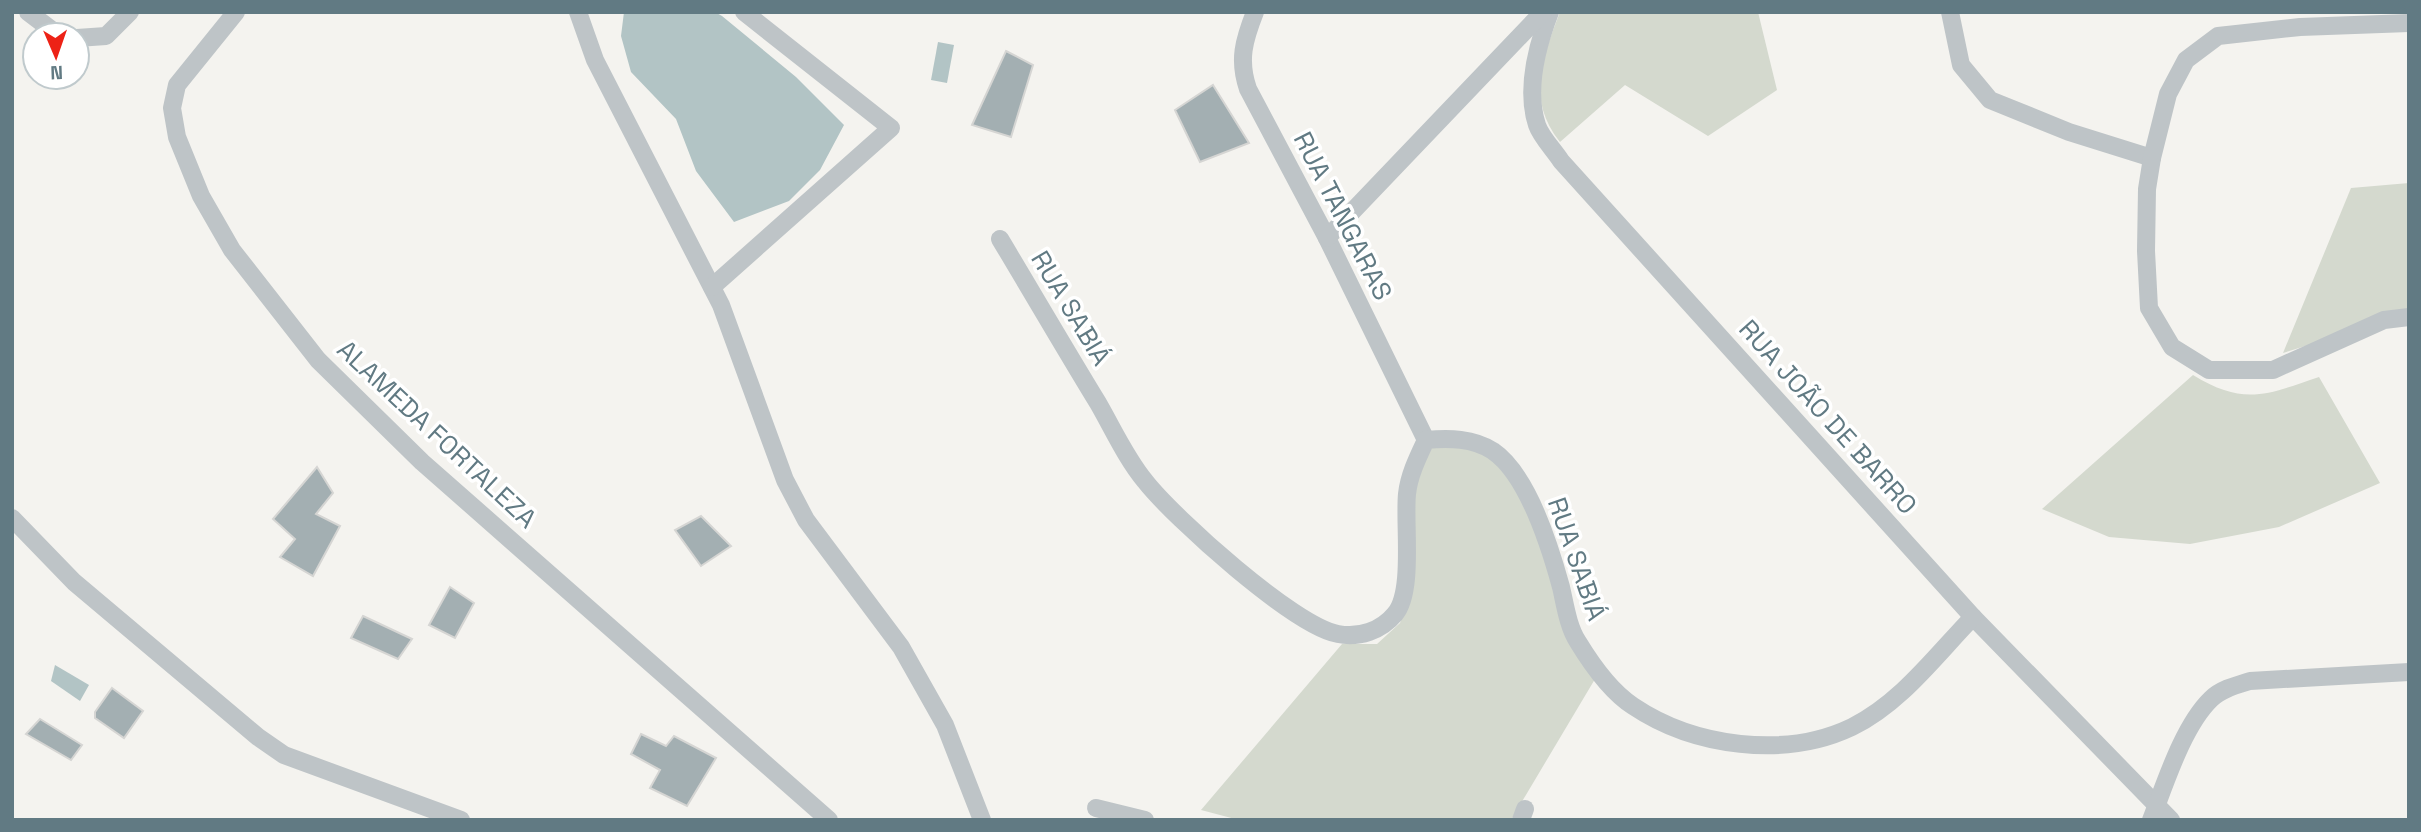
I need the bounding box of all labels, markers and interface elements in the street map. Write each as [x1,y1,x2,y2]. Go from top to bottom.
north arrow [21,21,91,91]
text: N [50,60,63,85]
street label: RUA TANGARAS [1286,126,1400,306]
street label: RUA SABIÁ [1023,244,1119,372]
street label: RUA JOÃO DE BARRO [1731,312,1925,522]
street label: ALAMEDA FORTALEZA [330,333,544,535]
street label: RUA SABIÁ [1540,493,1614,625]

